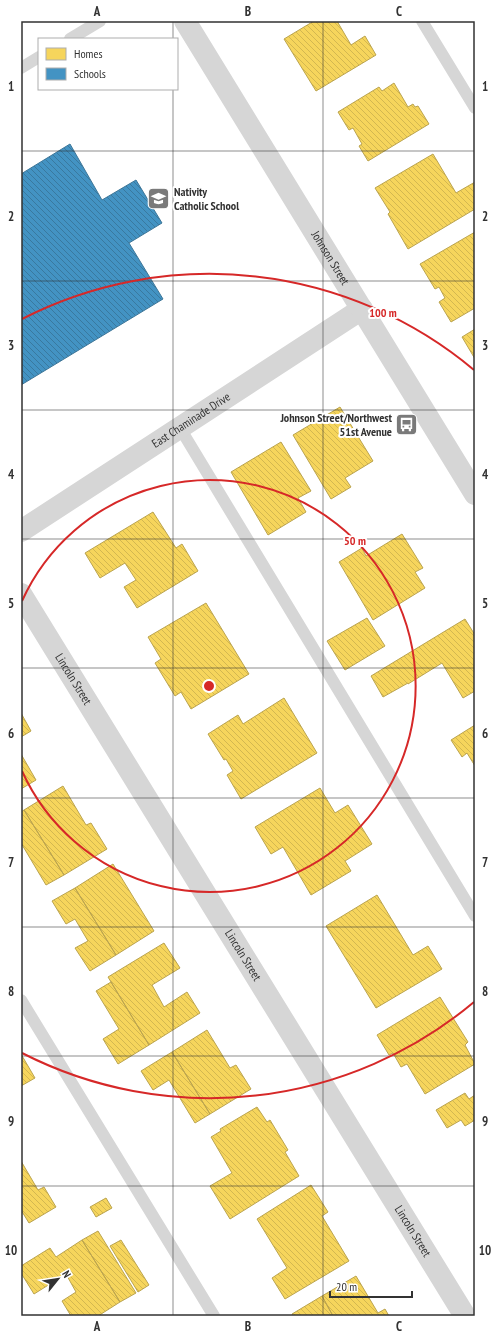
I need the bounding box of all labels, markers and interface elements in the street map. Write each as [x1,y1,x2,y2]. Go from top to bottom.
text: A [93,3,101,20]
text: B [245,3,251,20]
text: C [396,3,402,20]
legend [38,38,178,90]
text: Homes [74,46,102,61]
text: Schools [74,66,106,81]
text: 1 [8,78,14,95]
text: 1 [482,78,488,95]
place label: Nativity Catholic School [174,184,239,213]
school or university icon: Nativity Catholic School [145,186,171,212]
text: 2 [8,208,14,225]
text: 2 [482,208,488,225]
street label: Johnson Street [308,227,353,288]
text: 100 m [369,305,397,320]
text: 3 [8,337,14,354]
text: 3 [482,337,488,354]
street label: East Chaminade Drive [149,389,233,451]
place label: Johnson Street/Northwest 51st Avenue [279,410,392,439]
bus stop icon: Johnson Street/Northwest 51st Avenue [394,412,420,438]
text: 4 [8,466,15,483]
text: 4 [482,466,489,483]
text: 50 m [344,533,366,548]
text: 5 [8,595,14,612]
text: 5 [482,595,488,612]
street label: Lincoln Street [52,650,96,708]
centre of rings [202,679,216,693]
text: 6 [8,725,14,742]
text: 6 [482,725,488,742]
text: 7 [8,854,14,871]
text: 7 [482,854,488,871]
street label: Lincoln Street [222,926,265,984]
text: 8 [8,983,14,1000]
text: 8 [482,983,488,1000]
text: 9 [8,1113,14,1130]
text: 9 [482,1113,488,1130]
street label: Lincoln Street [392,1202,435,1260]
text: 10 [5,1242,17,1259]
text: 10 [479,1242,491,1259]
north arrow [38,1259,78,1299]
text: N [59,1268,74,1280]
scale bar [330,1273,412,1299]
text: 20 m [336,1279,357,1294]
text: A [93,1318,101,1335]
text: B [245,1318,251,1335]
text: C [396,1318,402,1335]

